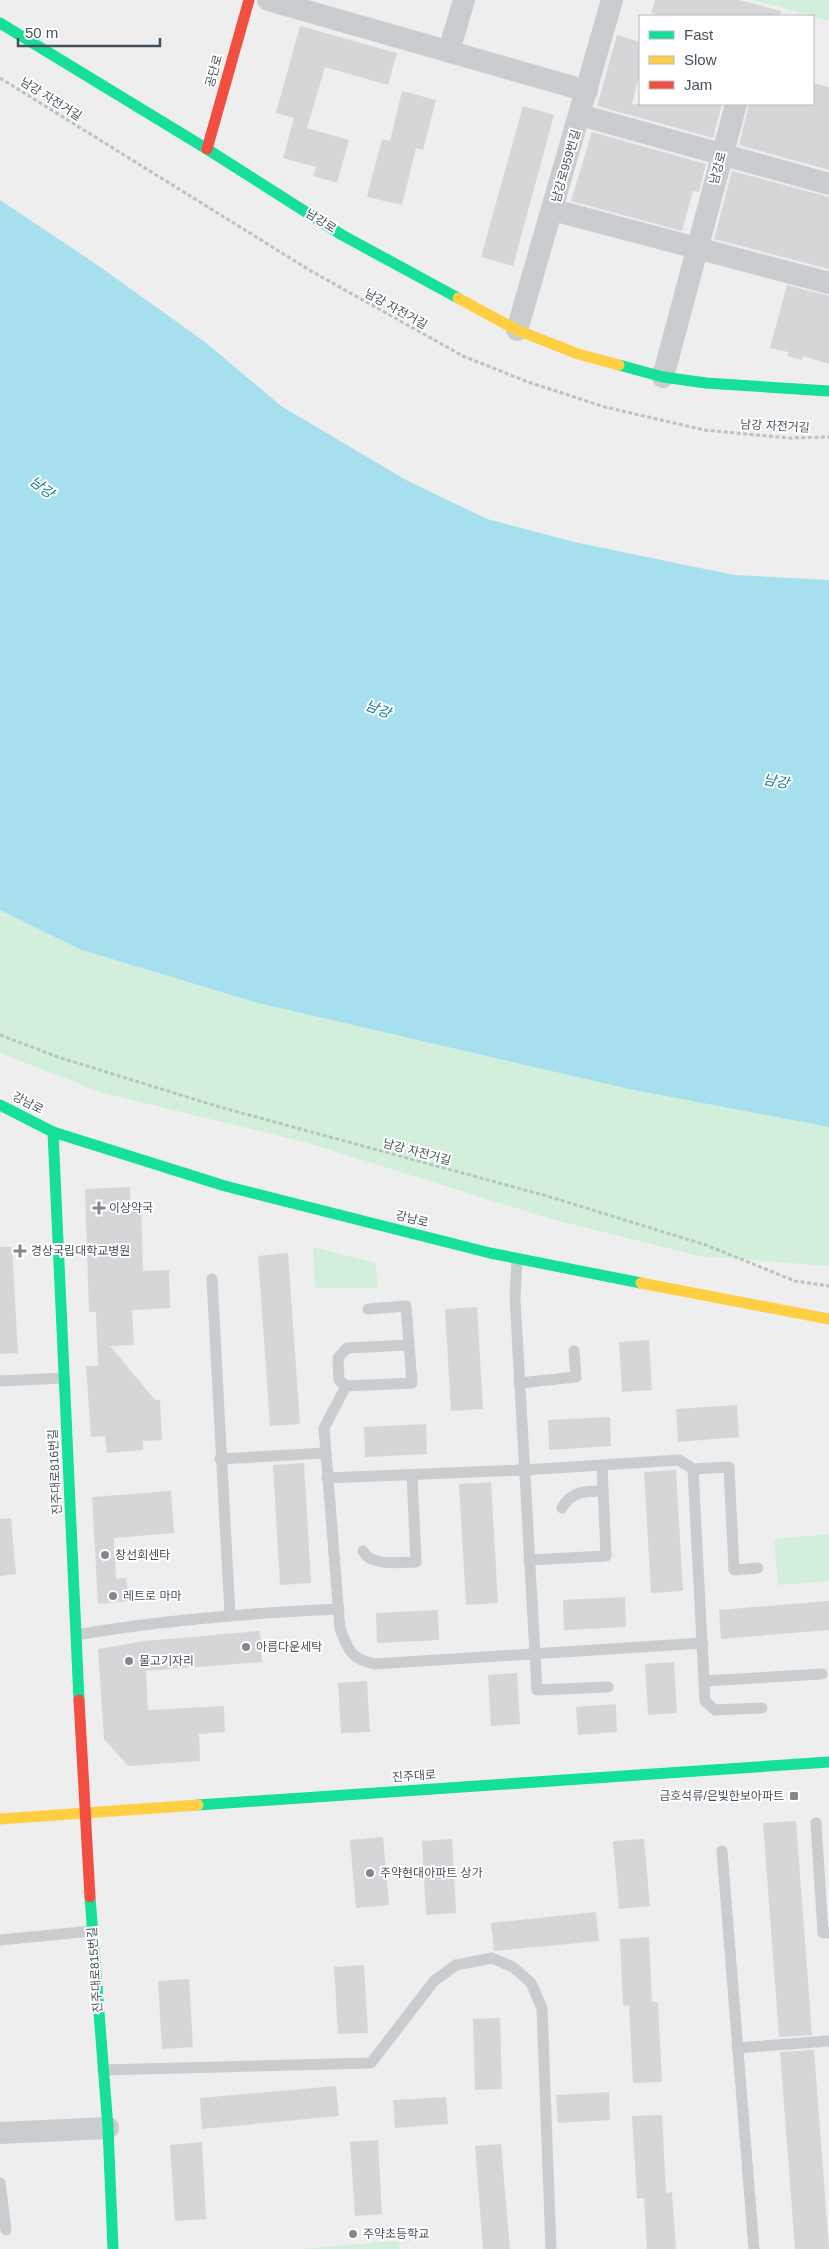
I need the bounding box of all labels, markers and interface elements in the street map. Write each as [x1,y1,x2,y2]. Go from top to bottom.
scale bar [18,15,160,47]
legend [639,15,814,105]
text: 50 m [25,24,58,41]
text: Fast [684,26,714,43]
text: Slow [684,51,717,68]
street label: 공단로 [203,53,225,89]
street label: 남강 자전거길 [18,75,84,123]
text: Jam [684,76,712,93]
street label: 남강로959번길 [549,128,583,204]
street label: 남강로 [707,150,729,186]
street label: 남강로 [303,206,339,236]
street label: 남강 자전거길 [362,286,430,332]
street label: 남강 자전거길 [740,417,810,435]
water label: 남강 [27,473,59,503]
water label: 남강 [363,697,395,722]
water label: 남강 [762,771,792,791]
street label: 강남로 [10,1089,46,1117]
street label: 남강 자전거길 [382,1136,452,1168]
place label: 이상약국 [109,1201,153,1215]
marker: 이상약국 [93,1202,105,1214]
street label: 강남로 [394,1208,430,1230]
marker: 경상국립대학교병원 [13,1244,27,1258]
place label: 경상국립대학교병원 [31,1244,130,1258]
street label: 진주대로816번길 [46,1429,64,1515]
place label: 창선회센타 [115,1548,170,1562]
marker: 창선회센타 [99,1549,111,1561]
place label: 레트로 마마 [123,1589,182,1603]
marker: 레트로 마마 [107,1590,119,1602]
place label: 아름다운세탁 [256,1640,322,1654]
marker: 아름다운세탁 [240,1641,252,1653]
place label: 물고기자리 [139,1654,194,1668]
marker: 물고기자리 [123,1655,135,1667]
street label: 진주대로 [391,1767,437,1785]
place label: 금호석류/은빛한보아파트 [659,1789,784,1803]
marker: 금호석류/은빛한보아파트 [788,1790,800,1802]
place label: 주약현대아파트 상가 [380,1866,483,1880]
marker: 주약현대아파트 상가 [364,1867,376,1879]
street label: 진주대로815번길 [85,1926,105,2014]
place label: 주약초등학교 [363,2227,429,2241]
marker: 주약초등학교 [347,2228,359,2240]

